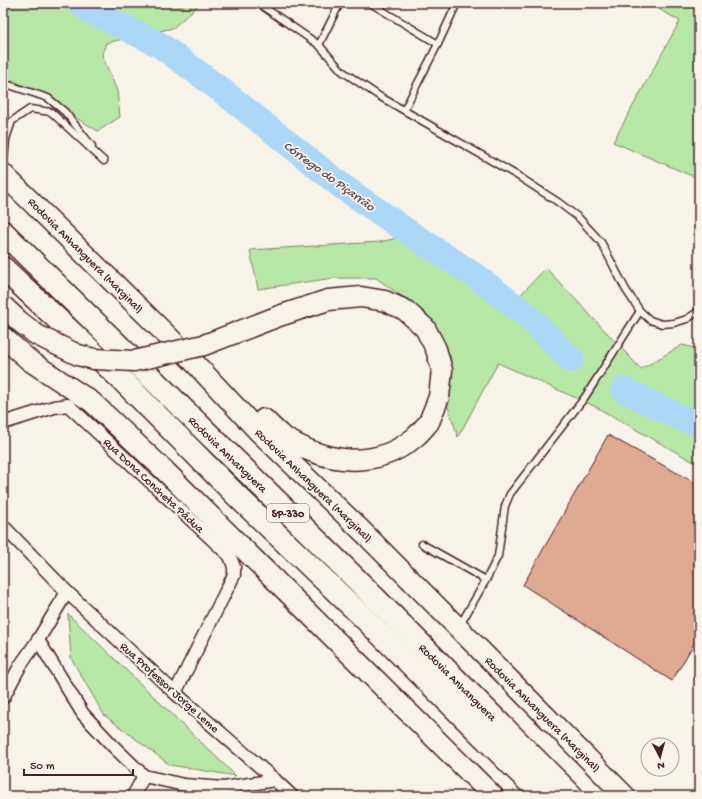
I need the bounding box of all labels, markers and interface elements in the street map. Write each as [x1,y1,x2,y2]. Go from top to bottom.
water label: Córrego do Piçarrão [280,139,378,216]
street label: Rodovia Anhanguera (Marginal) [24,196,145,317]
street label: Rodovia Anhanguera [184,414,269,497]
street label: Rodovia Anhanguera (Marginal) [251,427,374,546]
street label: Rua Dona Concheta Pádua [99,436,206,537]
road number: SP-330 [267,504,309,522]
street label: Rua Professor Jorge Leme [116,640,222,737]
street label: Rodovia Anhanguera [415,642,499,725]
street label: Rodovia Anhanguera (Marginal) [481,655,602,776]
north arrow [640,737,680,777]
scale bar [24,751,133,777]
text: N [657,759,665,771]
text: 50 m [30,760,55,774]

